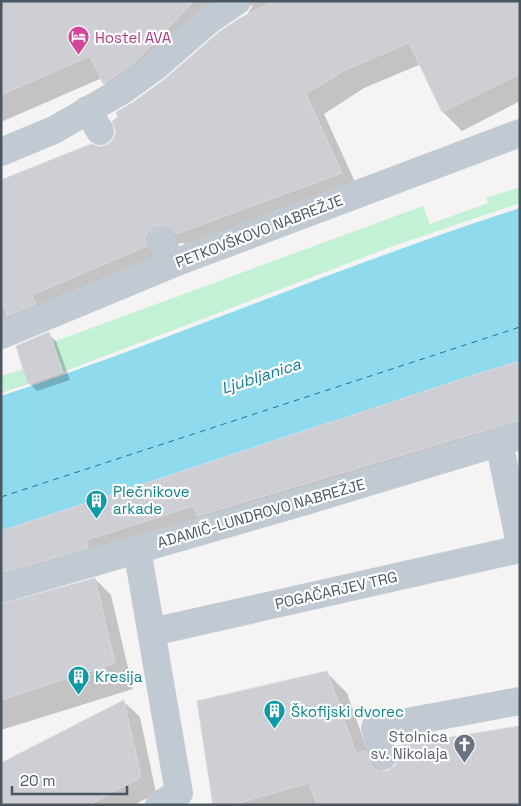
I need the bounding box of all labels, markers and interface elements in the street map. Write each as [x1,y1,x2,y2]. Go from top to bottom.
hotel icon: Hostel AVA [67,25,91,56]
place label: Hostel AVA [95,28,172,47]
street label: PETKOVŠKOVO NABREŽJE [173,190,345,272]
water label: Ljubljanica [219,353,304,399]
street label: ADAMIČ-LUNDROVO NABREŽJE [155,474,367,552]
place label: Plečnikove arkade [113,482,190,518]
building icon: Plečnikove arkade [85,488,109,519]
street label: POGAČARJEV TRG [273,567,399,613]
building icon: Kresija [67,664,91,695]
place label: Kresija [95,667,143,686]
building icon: Škofijski dvorec [263,699,287,730]
place label: Škofijski dvorec [291,702,404,721]
place label: Stolnica sv. Nikolaja [371,727,448,763]
church icon: Stolnica sv. Nikolaja [452,733,476,764]
scale bar [12,764,128,796]
text: 20 m [20,771,55,790]

